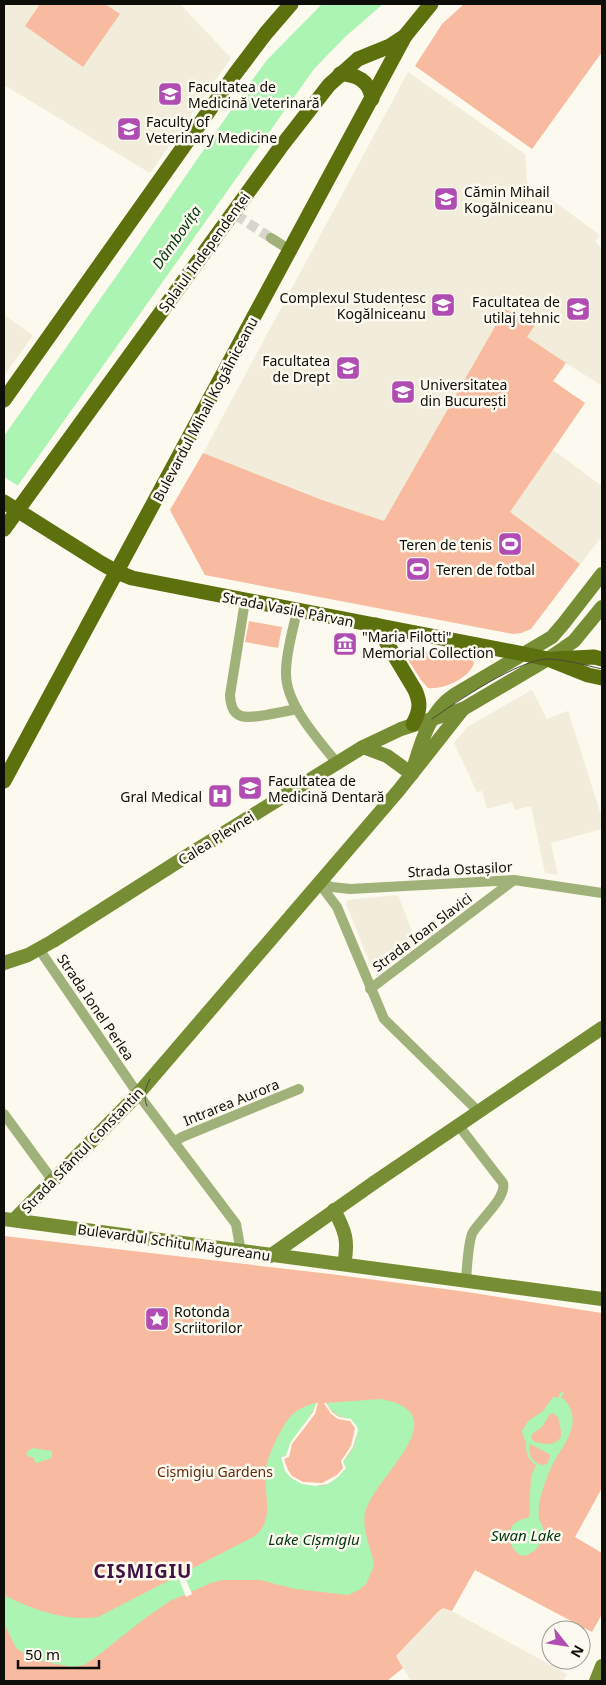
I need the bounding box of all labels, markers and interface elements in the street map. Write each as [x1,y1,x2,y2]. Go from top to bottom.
place label: Facultatea de Medicină Veterinară [188,77,320,112]
school or university icon: Facultatea de Medicină Veterinară [157,81,183,107]
place label: Faculty of Veterinary Medicine [146,112,277,147]
school or university icon: Faculty of Veterinary Medicine [116,116,142,142]
place label: Cămin Mihail Kogălniceanu [464,182,553,217]
school or university icon: Cămin Mihail Kogălniceanu [433,186,459,212]
street label: Splaiul Independenței [154,188,254,316]
water label: Dâmbovița [147,201,205,273]
place label: Complexul Studențesc Kogălniceanu [280,288,426,323]
school or university icon: Complexul Studențesc Kogălniceanu [430,292,456,318]
place label: Facultatea de utilaj tehnic [472,292,560,327]
school or university icon: Facultatea de utilaj tehnic [565,296,591,322]
street label: Bulevardul Mihail Kogălniceanu [148,313,262,505]
place label: Facultatea de Drept [262,351,330,386]
school or university icon: Facultatea de Drept [335,355,361,381]
place label: Universitatea din București [420,375,507,410]
school or university icon: Universitatea din București [390,379,416,405]
sports icon: Teren de tenis [497,531,523,557]
place label: Teren de tenis [400,535,492,554]
sports icon: Teren de fotbal [405,556,431,582]
place label: Teren de fotbal [436,560,535,579]
street label: Strada Vasile Pârvan [221,587,355,631]
place label: "Maria Filotti" Memorial Collection [362,627,494,662]
museum icon: "Maria Filotti" Memorial Collection [332,631,358,657]
place label: Facultatea de Medicină Dentară [268,771,384,806]
school or university icon: Facultatea de Medicină Dentară [237,775,263,801]
hospital icon: Gral Medical [207,783,233,809]
place label: Gral Medical [120,787,202,806]
street label: Calea Plevnei [174,807,258,869]
street label: Strada Ostașilor [407,857,513,881]
street label: Strada Ioan Slavici [368,888,476,976]
street label: Strada Ionel Perlea [53,950,139,1064]
street label: Intrarea Aurora [180,1074,282,1130]
street label: Strada Sfântul Constantin [17,1083,147,1217]
street label: Bulevardul Schitu Măgureanu [76,1219,272,1265]
place label: Rotonda Scriitorilor [174,1302,242,1337]
place icon: Rotonda Scriitorilor [144,1306,170,1332]
park label: Cișmigiu Gardens [157,1462,273,1481]
water label: Swan Lake [491,1525,561,1545]
water label: Lake Cișmigiu [268,1529,360,1549]
district label: CIȘMIGIU [94,1558,192,1584]
north arrow [541,1620,591,1670]
scale bar [18,1638,99,1670]
text: N [567,1642,589,1661]
text: 50 m [25,1644,60,1664]

